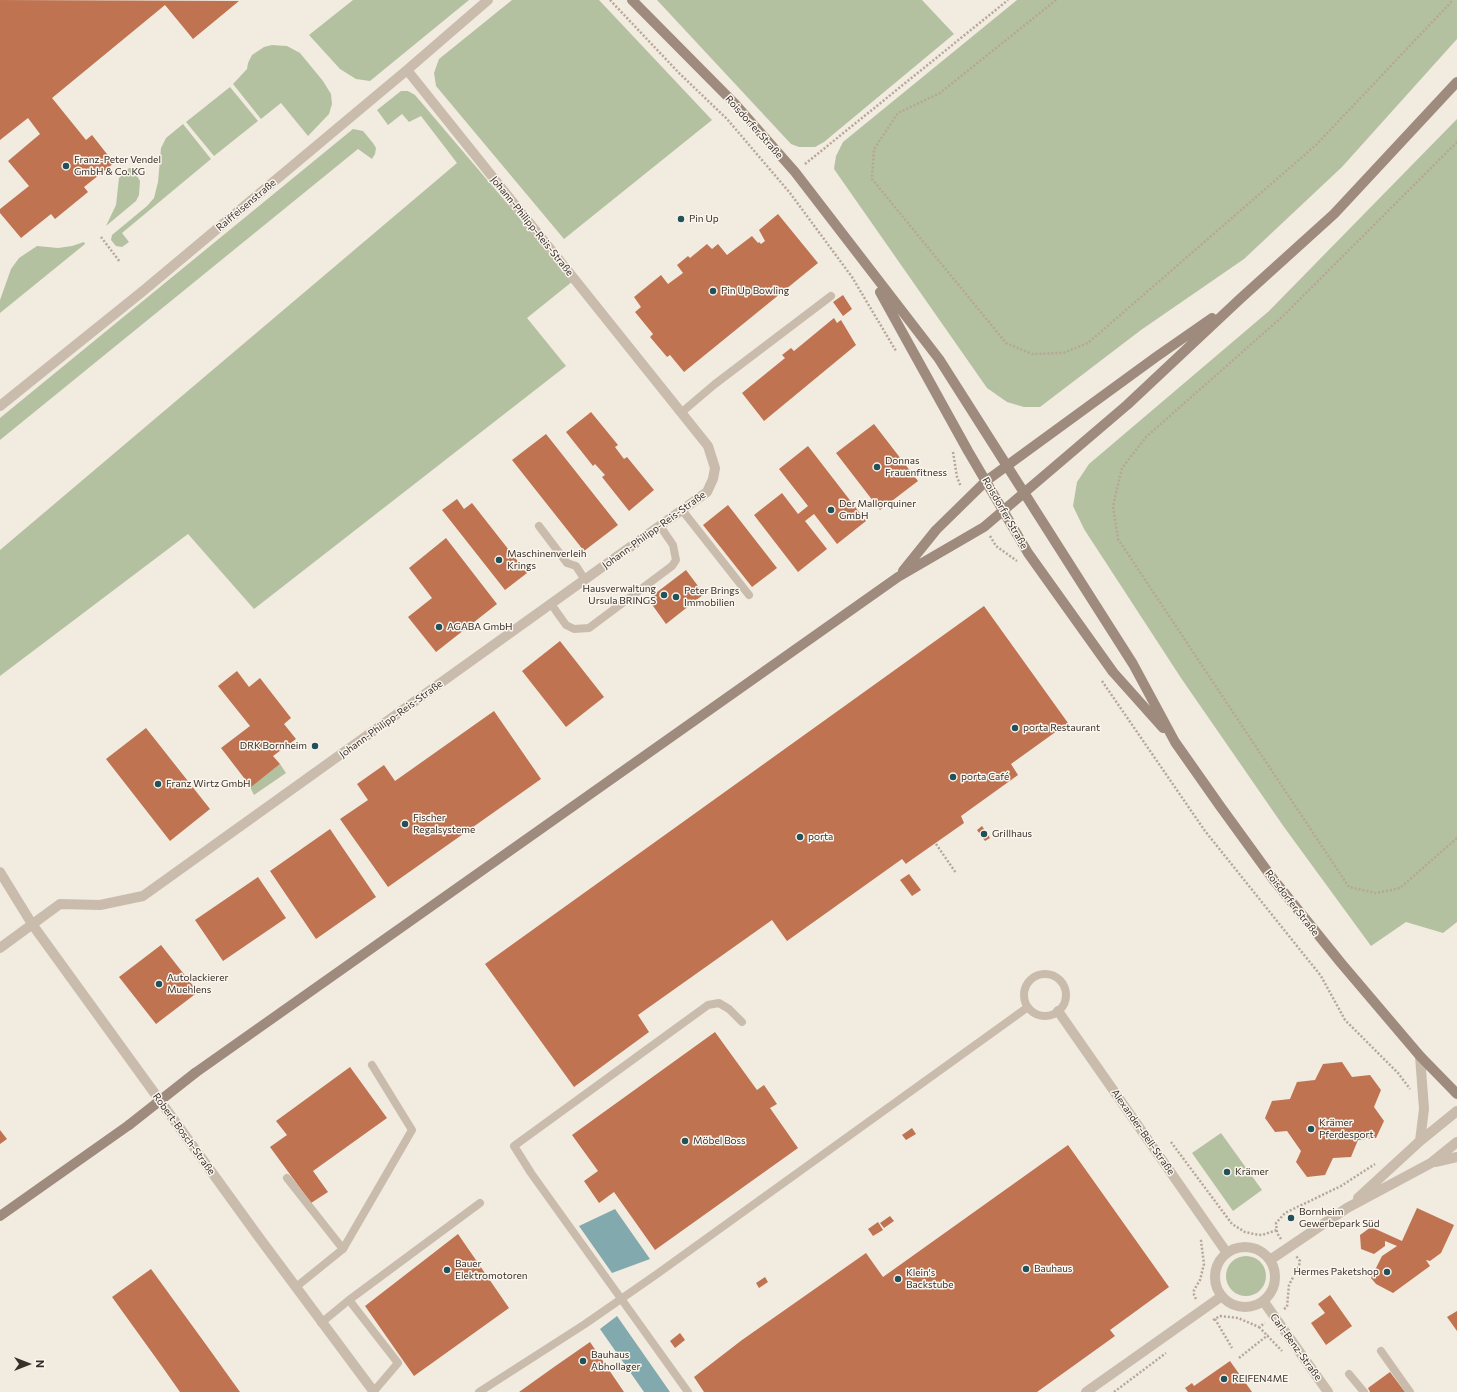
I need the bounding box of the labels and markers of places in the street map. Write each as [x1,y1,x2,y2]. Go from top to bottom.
place label: Franz-Peter Vendel GmbH & Co. KG [74,154,161,178]
marker: Franz-Peter Vendel GmbH & Co. KG [61,161,71,171]
place label: Pin Up [689,213,719,225]
marker: Pin Up [676,214,686,224]
place label: Pin Up Bowling [721,285,789,297]
marker: Pin Up Bowling [708,286,718,296]
place label: Donnas Frauenfitness [885,455,947,478]
marker: Donnas Frauenfitness [872,462,882,472]
place label: Der Mallorquiner GmbH [839,498,916,522]
marker: Der Mallorquiner GmbH [826,505,836,515]
place label: Maschinenverleih Krings [507,548,586,572]
marker: Maschinenverleih Krings [494,555,504,565]
place label: Hausverwaltung Ursula BRINGS [583,583,656,606]
place label: Peter Brings Immobilien [684,585,739,608]
marker: Hausverwaltung Ursula BRINGS [659,590,669,600]
marker: Peter Brings Immobilien [671,592,681,602]
place label: AGABA GmbH [447,621,513,633]
marker: AGABA GmbH [434,622,444,632]
place label: porta Restaurant [1023,722,1100,734]
marker: porta Restaurant [1010,723,1020,733]
place label: DRK Bornheim [240,740,307,752]
marker: DRK Bornheim [310,741,320,751]
place label: porta Café [961,771,1009,783]
marker: porta Café [948,772,958,782]
place label: Franz Wirtz GmbH [166,778,251,790]
marker: Franz Wirtz GmbH [153,779,163,789]
place label: Fischer Regalsysteme [413,812,475,836]
marker: Fischer Regalsysteme [400,819,410,829]
place label: Grillhaus [992,828,1032,840]
marker: Grillhaus [979,829,989,839]
place label: porta [808,831,833,843]
marker: porta [795,832,805,842]
place label: Autolackierer Muehlens [167,972,228,996]
marker: Autolackierer Muehlens [154,979,164,989]
place label: Krämer Pferdesport [1319,1117,1374,1140]
marker: Krämer Pferdesport [1306,1124,1316,1134]
place label: Möbel Boss [693,1135,746,1147]
marker: Möbel Boss [680,1136,690,1146]
place label: Krämer [1235,1166,1269,1178]
marker: Krämer [1222,1167,1232,1177]
place label: Bornheim Gewerbepark Süd [1299,1206,1379,1230]
marker: Bornheim Gewerbepark Süd [1286,1213,1296,1223]
place label: Bauer Elektromotoren [455,1258,528,1282]
place label: Bauhaus [1034,1263,1072,1275]
marker: Bauhaus [1021,1264,1031,1274]
marker: Bauer Elektromotoren [442,1265,452,1275]
place label: Hermes Paketshop [1294,1266,1379,1278]
place label: Klein's Backstube [906,1267,953,1290]
marker: Hermes Paketshop [1382,1267,1392,1277]
marker: Klein's Backstube [893,1274,903,1284]
place label: Bauhaus Abhollager [591,1349,640,1372]
marker: Bauhaus Abhollager [578,1356,588,1366]
place label: REIFEN4ME [1232,1373,1288,1385]
marker: REIFEN4ME [1219,1374,1229,1384]

